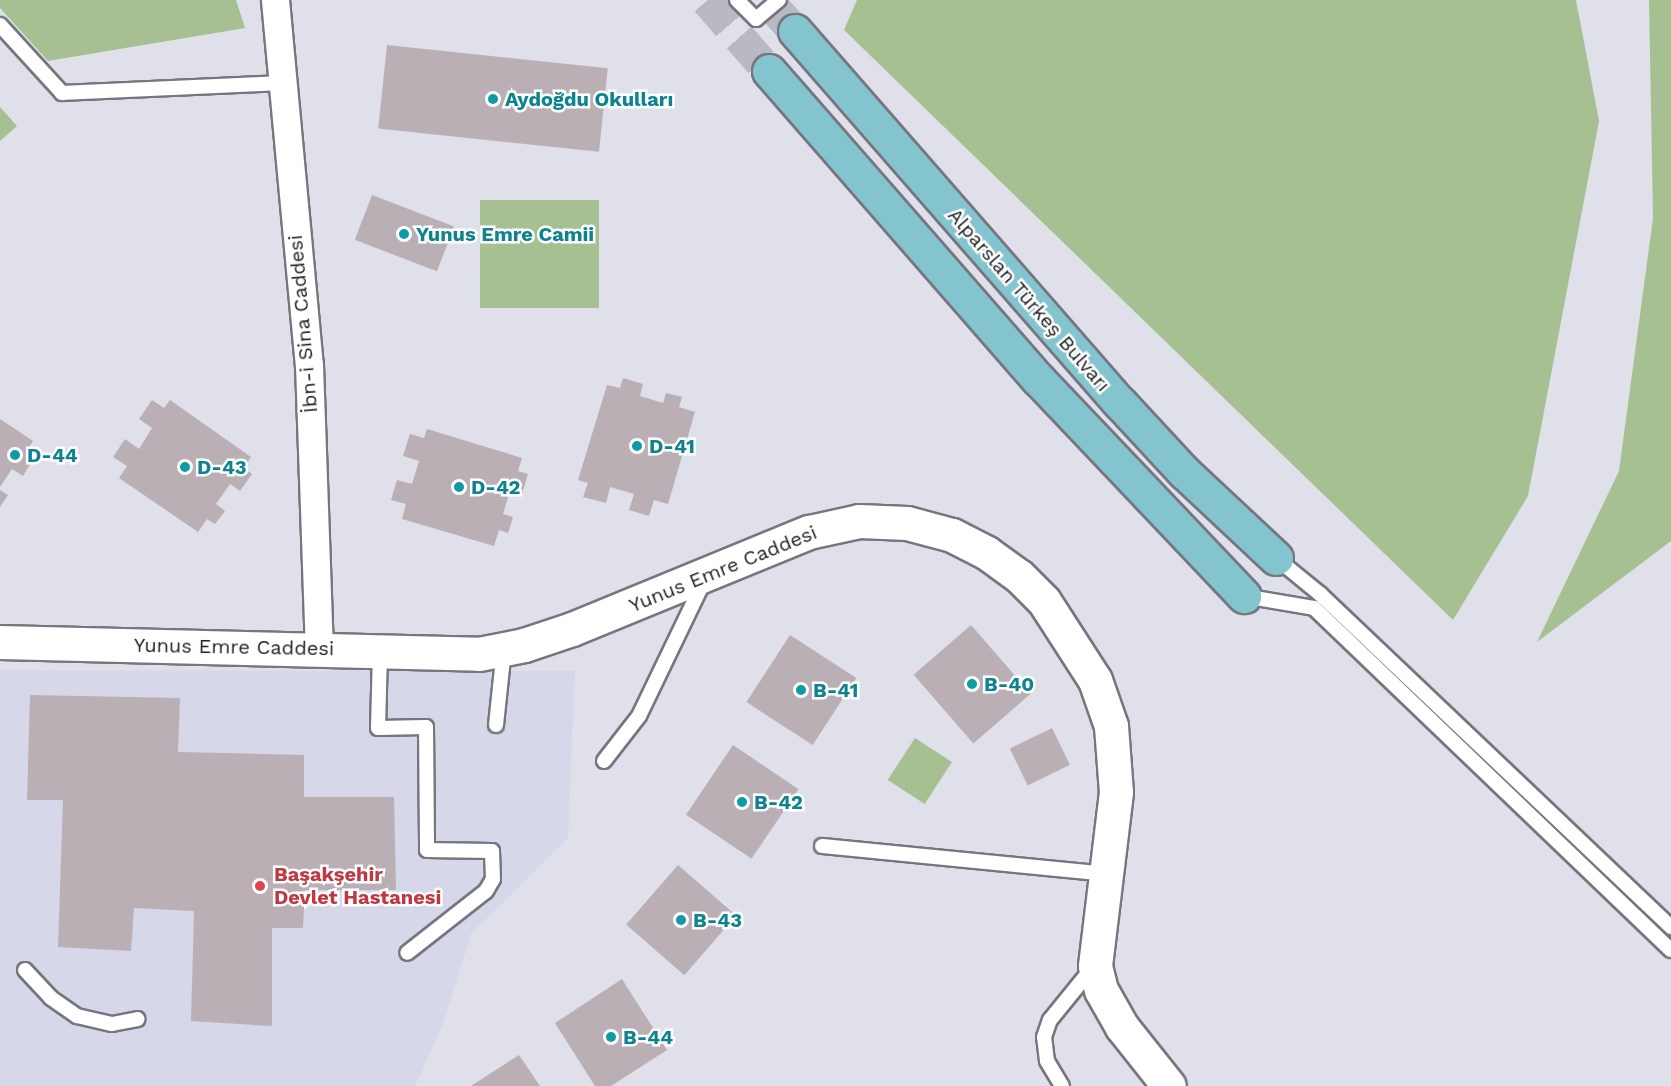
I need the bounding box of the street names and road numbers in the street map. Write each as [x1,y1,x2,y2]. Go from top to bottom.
street label: Alparslan Türkeş Bulvarı [943,203,1115,397]
street label: İbn-i Sina Caddesi [283,234,323,414]
street label: Yunus Emre Caddesi [626,520,820,618]
street label: Yunus Emre Caddesi [134,633,334,661]

